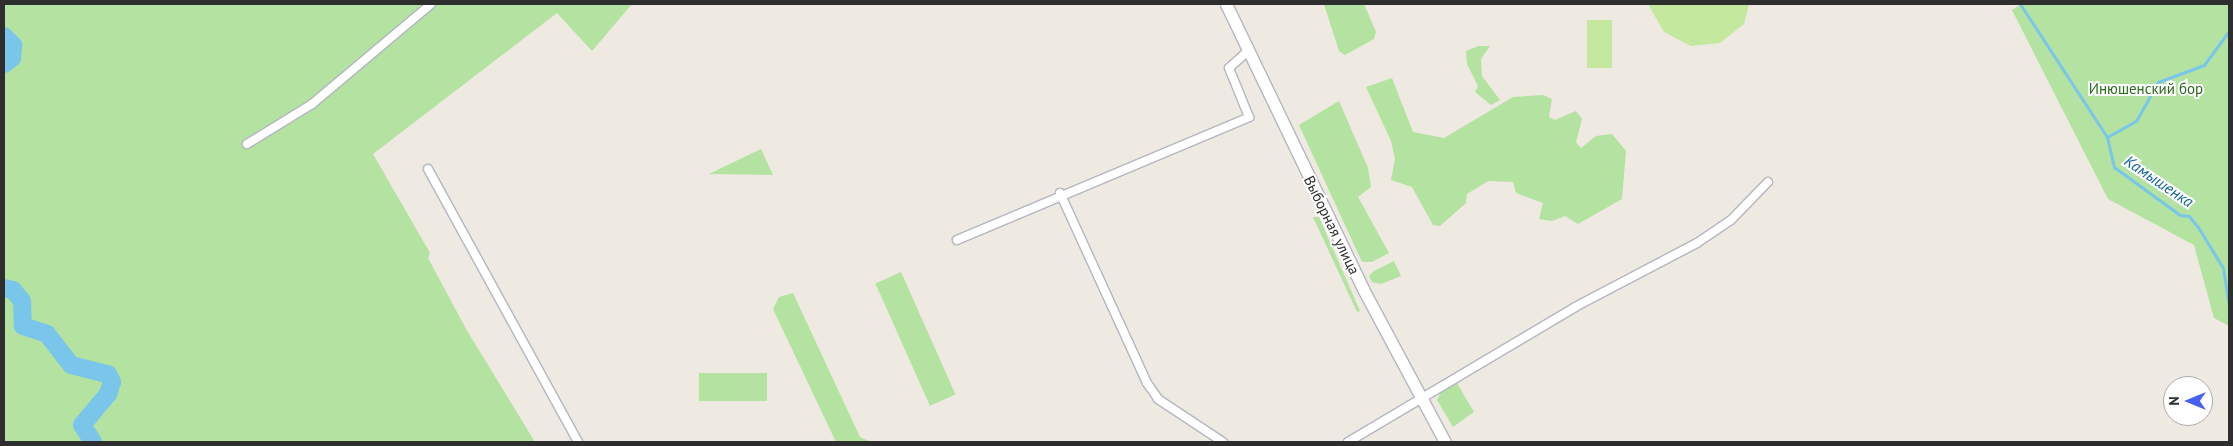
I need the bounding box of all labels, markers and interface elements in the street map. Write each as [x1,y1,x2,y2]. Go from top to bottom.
park label: Инюшенский бор [2089,80,2203,98]
water label: Камышенка [2121,151,2197,211]
street label: Выборная улица [1300,173,1364,277]
north arrow [2163,376,2213,426]
text: N [2165,396,2183,406]

